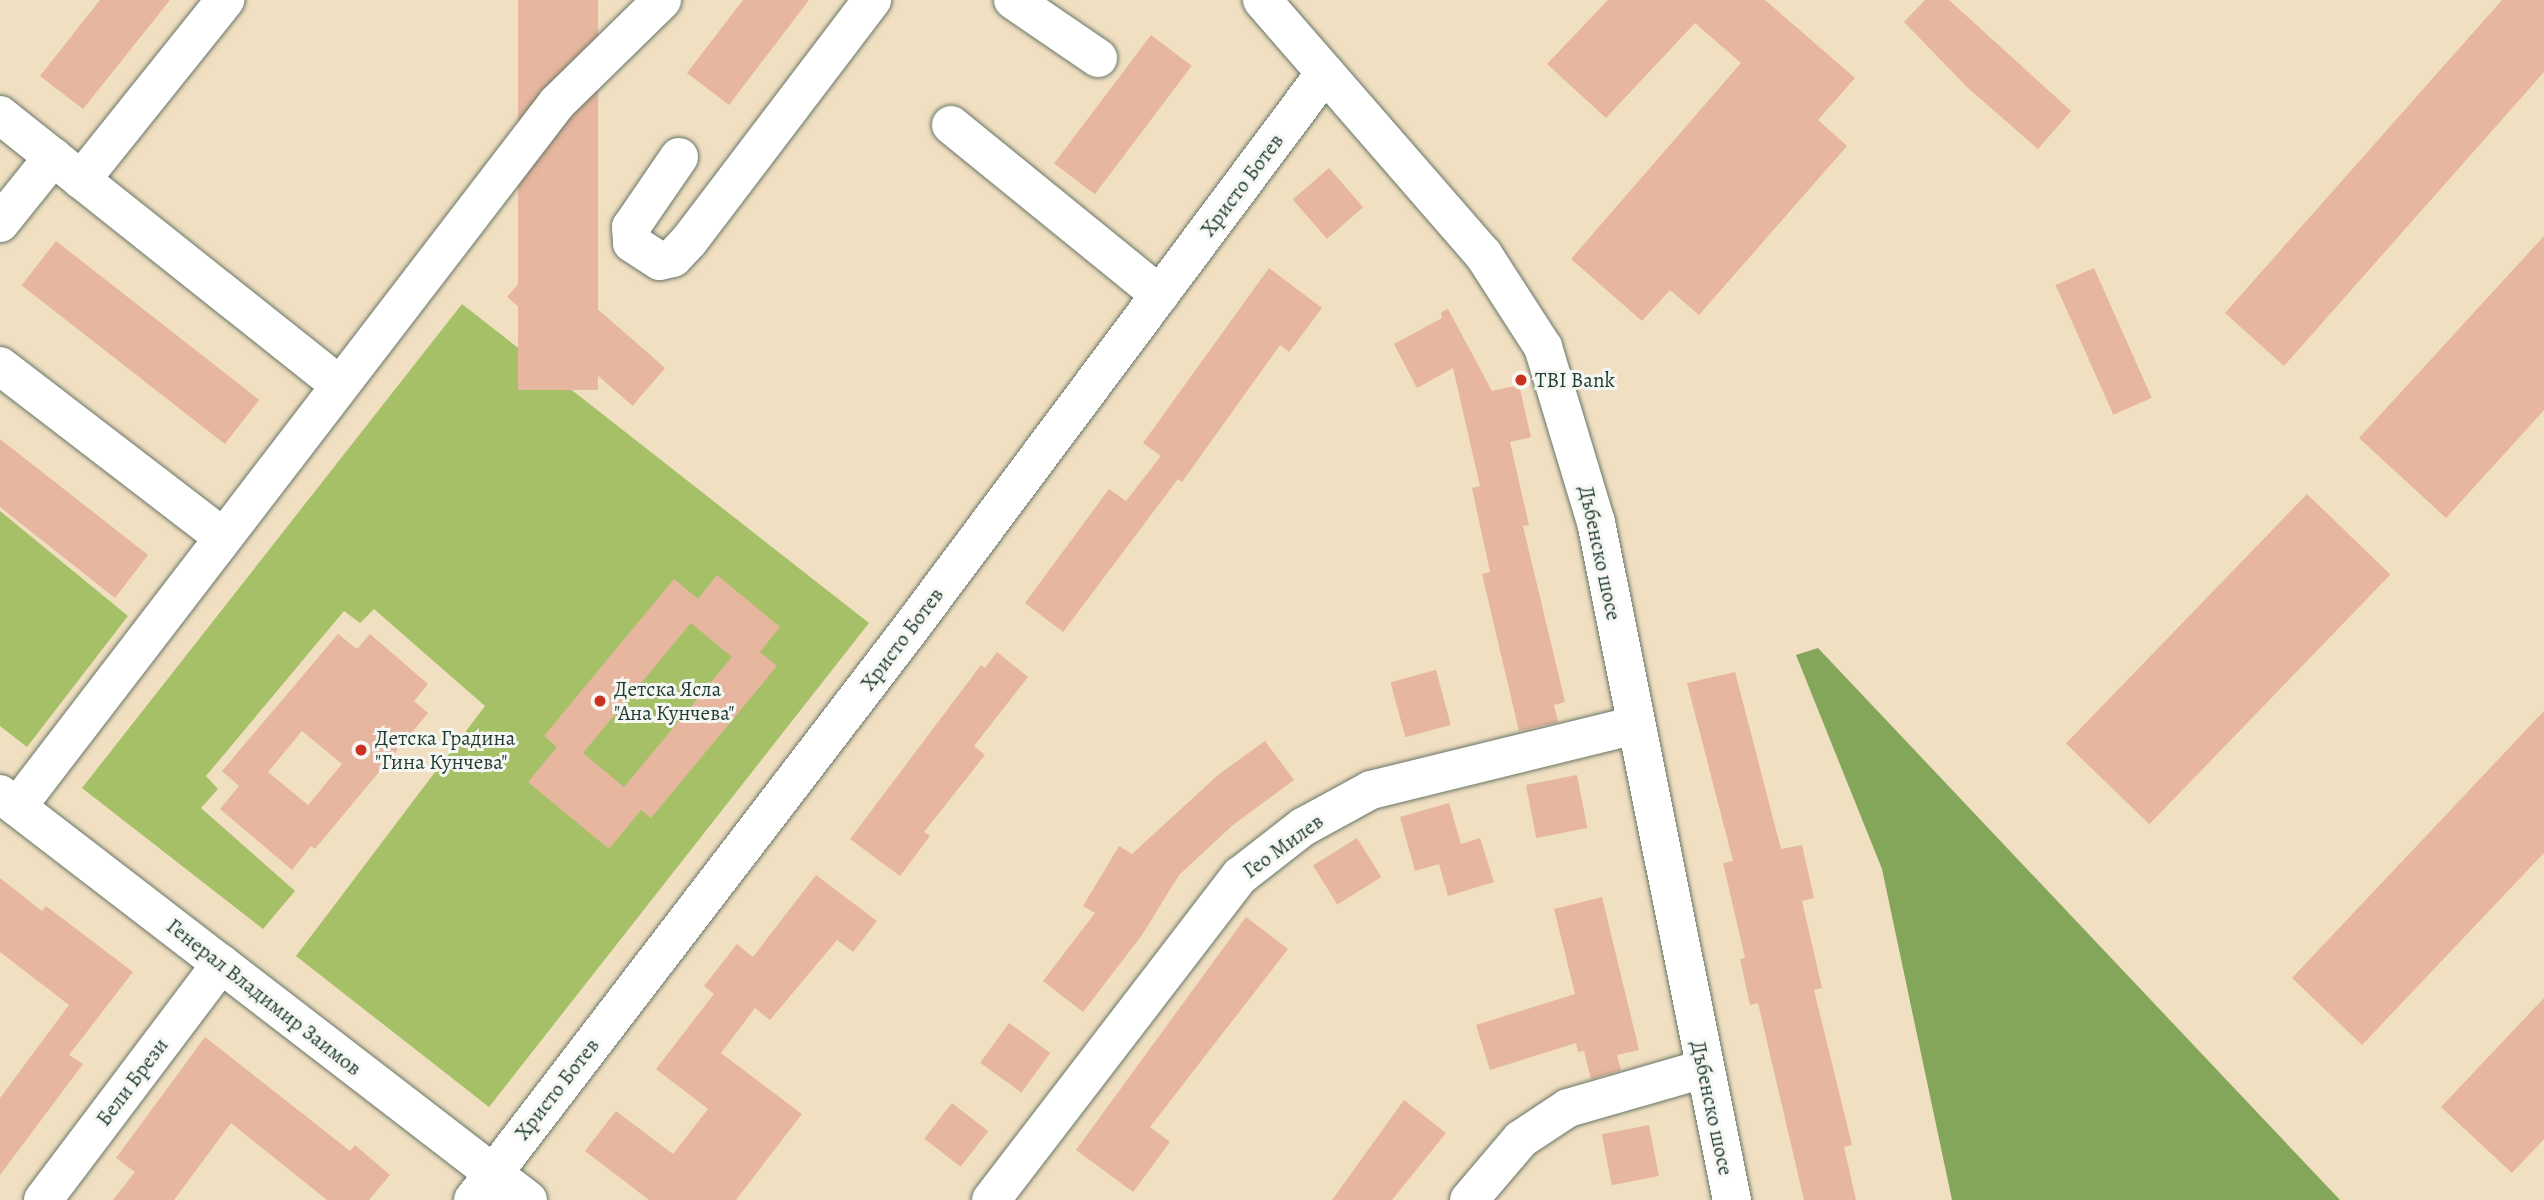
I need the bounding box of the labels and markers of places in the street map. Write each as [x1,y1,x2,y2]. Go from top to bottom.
place label: TBI Bank [1535,367,1615,393]
marker: TBI Bank [1513,372,1529,388]
place label: Детска Ясла "Ана Кунчева" [614,676,734,726]
marker: Детска Ясла "Ана Кунчева" [592,693,608,709]
place label: Детска Градина "Гина Кунчева" [375,725,515,775]
marker: Детска Градина "Гина Кунчева" [353,742,369,758]

